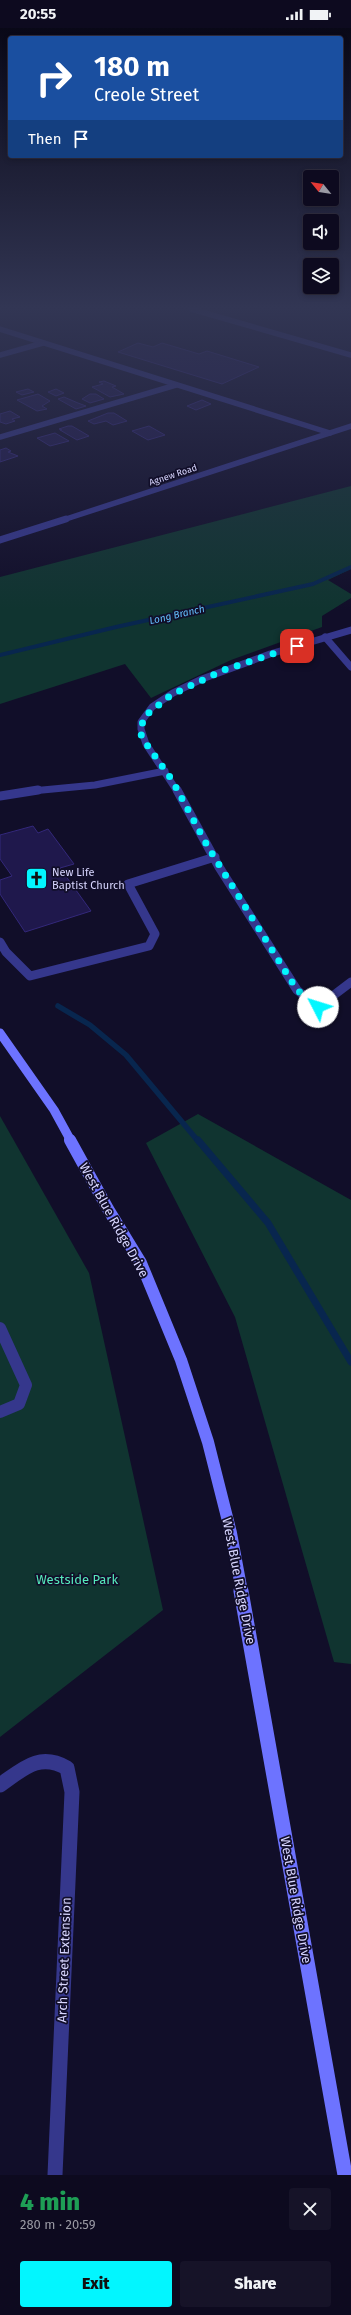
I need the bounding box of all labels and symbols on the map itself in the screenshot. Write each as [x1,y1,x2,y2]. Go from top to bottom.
north arrow [303,170,339,206]
street label: Agnew Road [148,463,198,487]
water label: Long Branch [148,603,206,627]
pin [280,629,314,663]
church icon: New Life Baptist Church [23,865,49,891]
place label: New Life Baptist Church [52,866,125,892]
position arrow [297,986,339,1028]
street label: West Blue Ridge Drive [76,1160,152,1280]
street label: West Blue Ridge Drive [219,1516,259,1646]
park label: Westside Park [36,1572,118,1587]
street label: West Blue Ridge Drive [277,1835,315,1965]
street label: Arch Street Extension [54,1897,74,2023]

